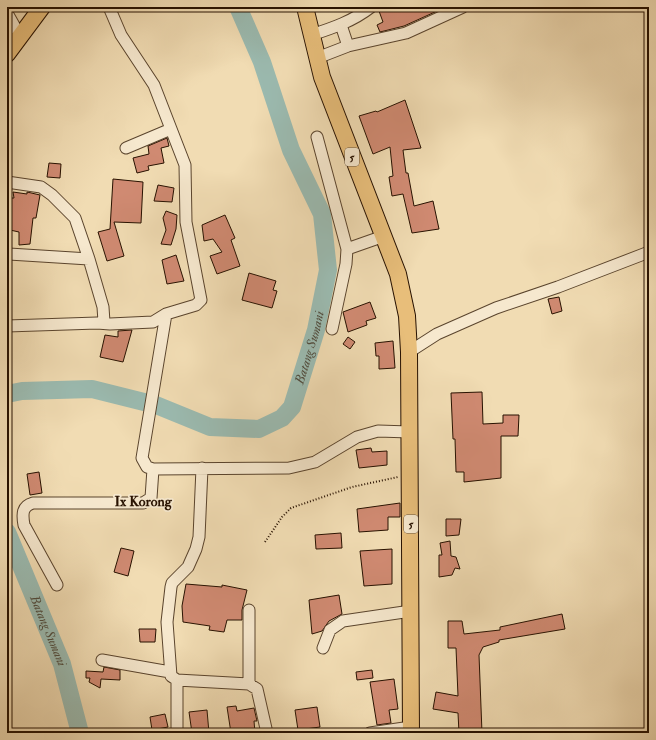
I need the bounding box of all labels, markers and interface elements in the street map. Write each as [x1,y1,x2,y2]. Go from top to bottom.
road number: 5 [345,148,359,166]
water label: Batang Sumani [291,309,328,387]
district label: Ix Korong [114,493,173,511]
road number: 5 [404,515,418,533]
water label: Batang Sumani [26,592,70,668]

